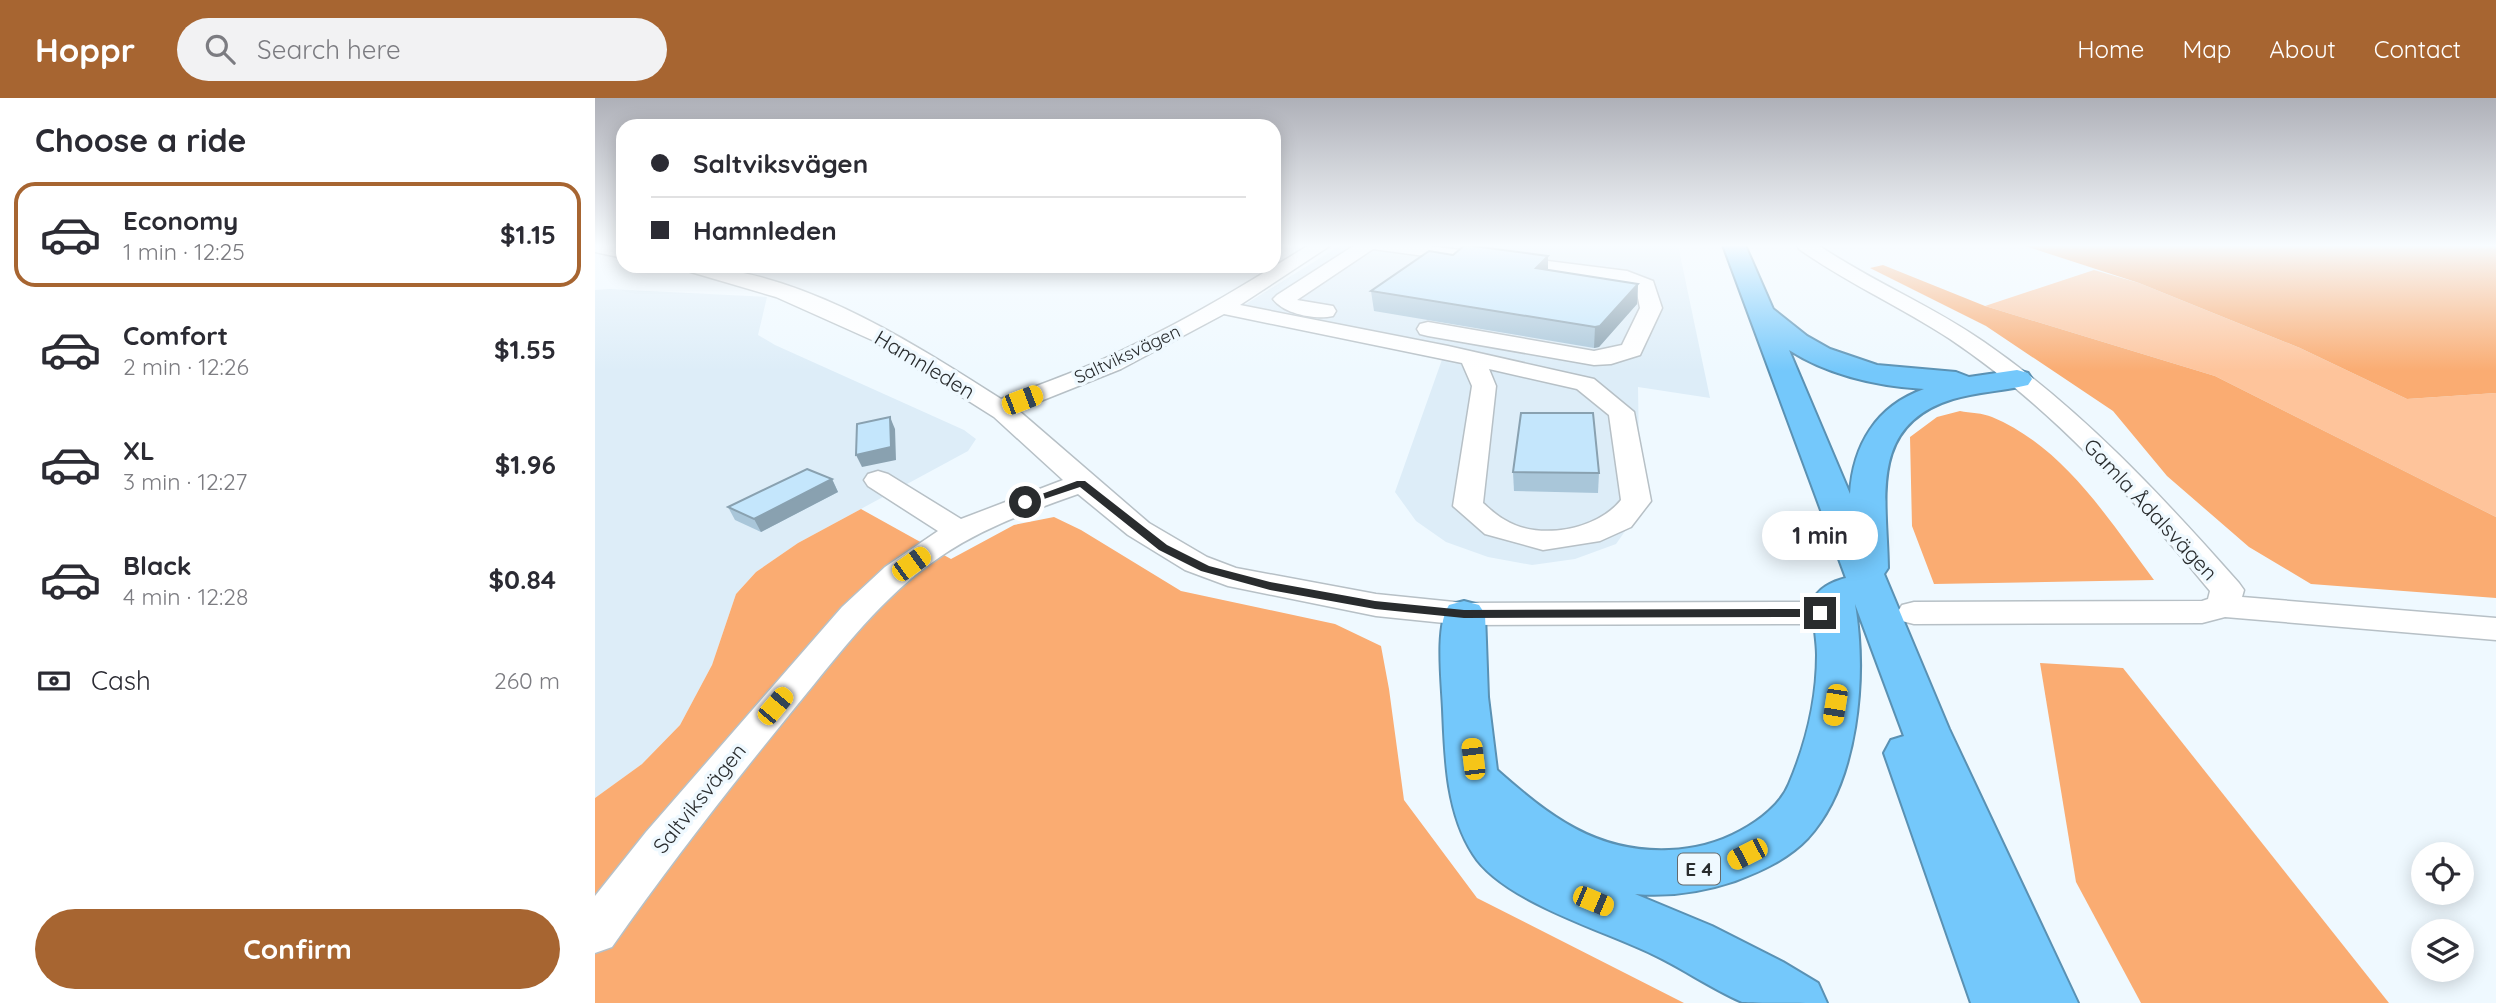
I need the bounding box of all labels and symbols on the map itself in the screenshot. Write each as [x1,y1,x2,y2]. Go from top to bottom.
street label: Saltviksvägen [1070,319,1184,389]
street label: Hamnleden [870,324,980,404]
car [999,383,1046,417]
street label: Gamla Ådalsvägen [2079,433,2223,585]
route start [1009,486,1041,518]
callout: 1 min [1762,512,1878,560]
car [888,543,935,585]
route end [1804,597,1836,629]
car [754,683,797,729]
car [1822,683,1849,727]
car [1461,737,1486,781]
street label: Saltviksvägen [647,738,751,858]
car [1724,835,1771,873]
road number: E 4 [1678,854,1720,884]
car [1570,883,1617,919]

